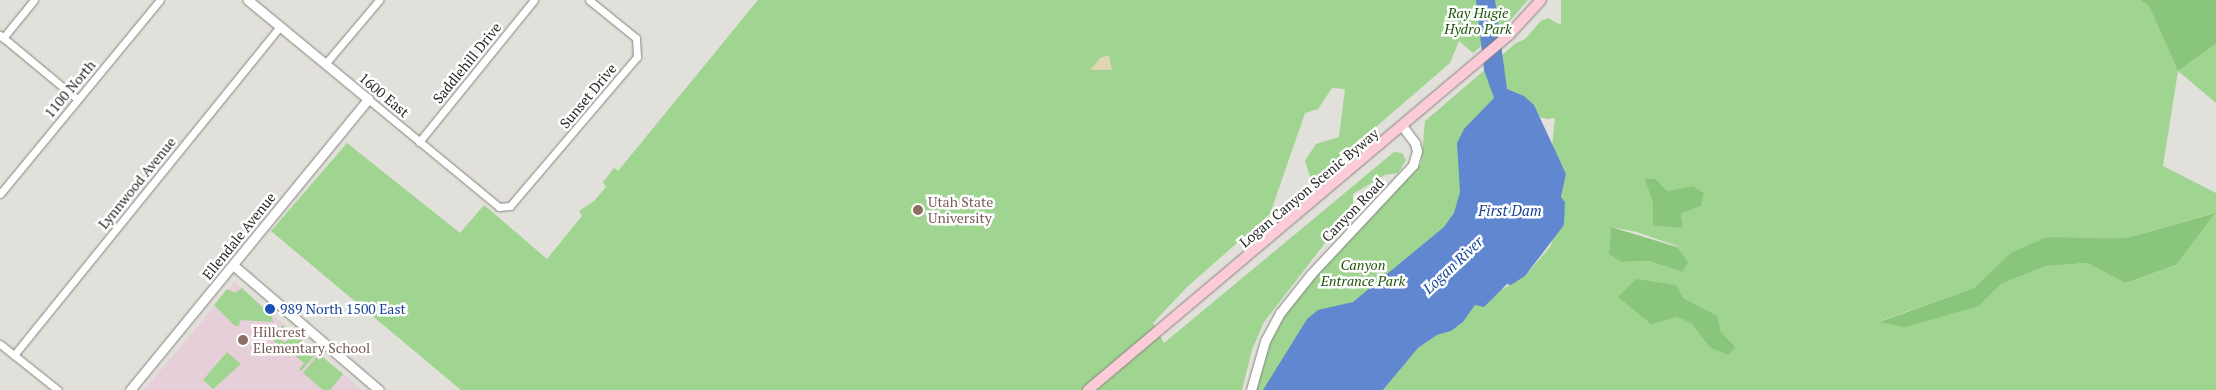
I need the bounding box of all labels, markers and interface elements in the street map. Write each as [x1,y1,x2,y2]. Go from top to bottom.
park label: Ray Hugie Hydro Park [1444,5,1512,38]
street label: Saddlehill Drive [429,19,505,107]
street label: 1100 North [41,57,99,121]
street label: Sunset Drive [556,60,620,132]
street label: 1600 East [356,69,412,121]
street label: Logan Canyon Scenic Byway [1236,125,1382,251]
street label: Lynnwood Avenue [95,134,179,232]
street label: Canyon Road [1319,175,1387,245]
street label: Ellendale Avenue [199,189,279,283]
place label: Utah State University [928,194,993,226]
water label: First Dam [1478,202,1542,220]
marker: Utah State University [912,204,924,216]
water label: Logan River [1419,233,1487,297]
park label: Canyon Entrance Park [1321,257,1405,290]
place label: 989 North 1500 East [280,301,406,317]
marker: 989 North 1500 East [264,303,276,315]
place label: Hillcrest Elementary School [253,324,370,357]
marker: Hillcrest Elementary School [237,334,249,346]

